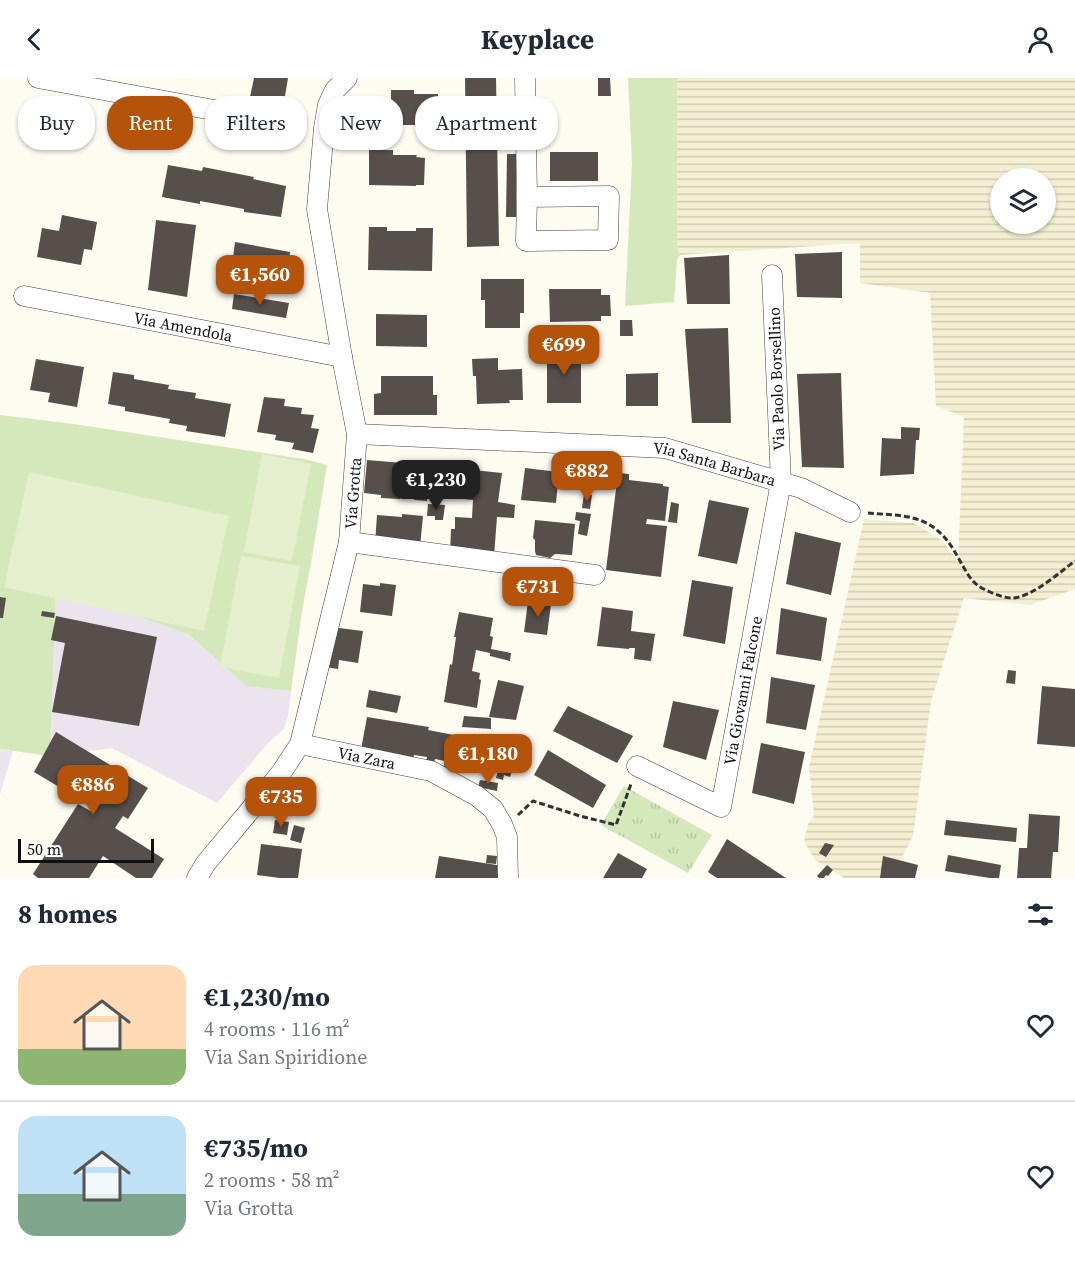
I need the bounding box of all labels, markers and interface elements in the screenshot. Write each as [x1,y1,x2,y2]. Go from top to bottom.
text: Keyplace [481,21,594,58]
icon: back [18,23,51,56]
icon: person [1024,23,1057,56]
chip: Buy [18,96,95,150]
chip: Rent [107,96,193,150]
chip: Filters [205,96,307,150]
chip: New [319,96,403,150]
chip: Apartment [415,96,558,150]
map controls [990,168,1056,234]
button: layers [990,168,1056,234]
pin: €1,560 [211,255,309,306]
text: €1,560 [230,260,290,288]
street label: Via Amendola [132,306,235,347]
street label: Via Paolo Borsellino [762,307,789,451]
pin: €699 [528,325,600,376]
text: €699 [542,330,586,358]
street label: Via Santa Barbara [653,436,779,491]
pin: €882 [551,451,623,502]
street label: Via Grotta [339,456,366,530]
text: €882 [565,456,609,484]
pin: €1,230 [387,460,485,511]
text: €1,230 [406,465,466,493]
pin: €731 [502,567,574,618]
text: €731 [516,572,560,600]
street label: Via Giovanni Falcone [718,614,767,767]
pin: €1,180 [439,734,537,785]
text: €1,180 [458,739,518,767]
street label: Via Zara [336,741,398,775]
pin: €886 [57,765,129,816]
text: €886 [71,770,115,798]
pin: €735 [245,777,317,828]
text: €735 [259,782,303,810]
scale bar [18,836,154,864]
text: 50 m [27,838,61,860]
text: 8 homes [18,896,117,932]
icon: filters [1024,898,1057,931]
text: €1,230/mo [204,979,330,1015]
icon: home [66,989,138,1061]
icon: heart [1024,1009,1057,1042]
text: 4 rooms · 116 m² [204,1015,350,1043]
text: Via San Spiridione [204,1043,367,1071]
text: €735/mo [204,1130,308,1166]
icon: home [66,1140,138,1212]
icon: heart [1024,1160,1057,1193]
text: 2 rooms · 58 m² [204,1166,340,1194]
text: Via Grotta [204,1194,294,1222]

